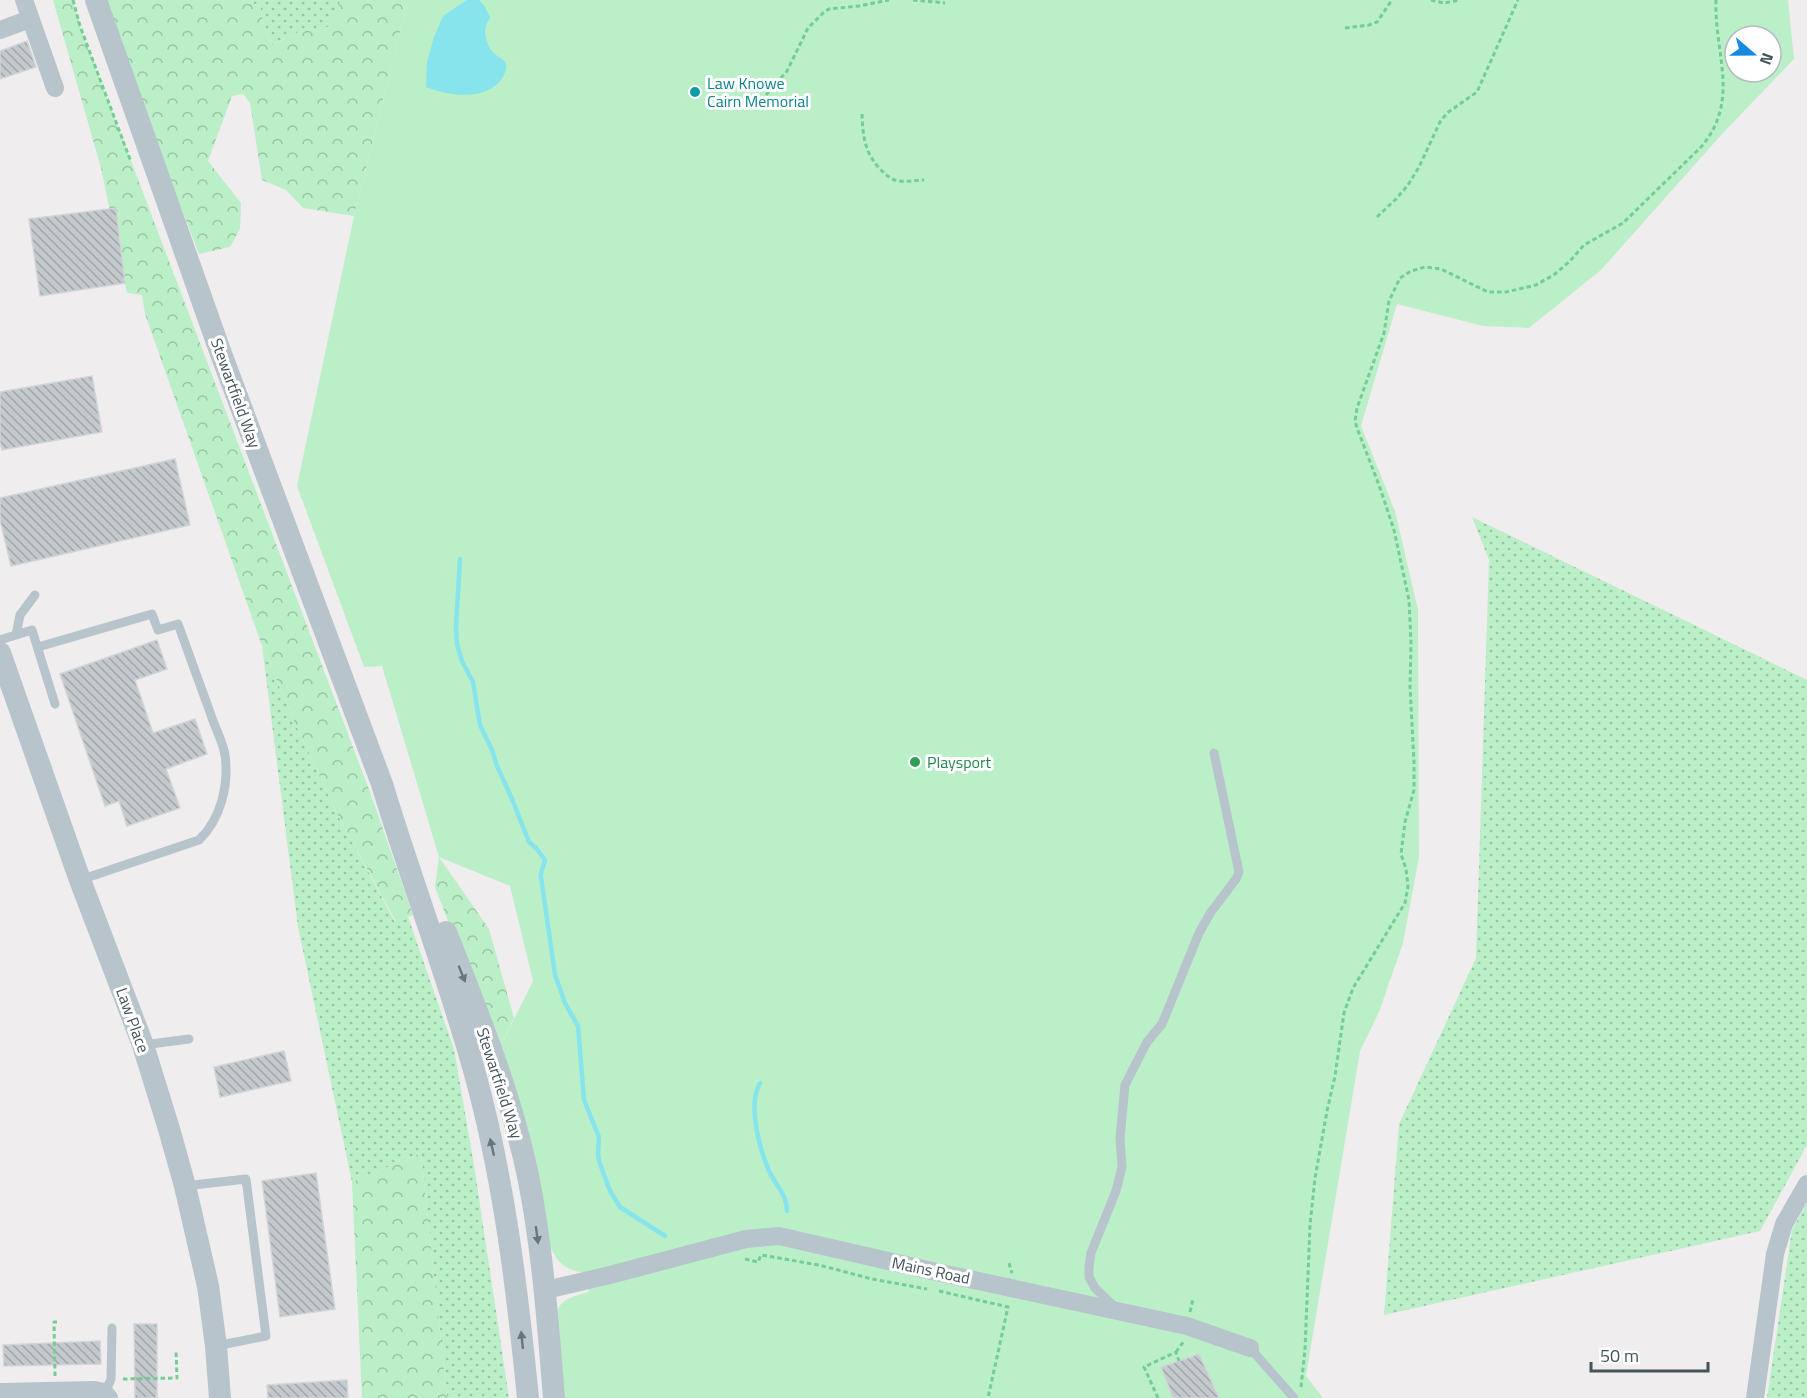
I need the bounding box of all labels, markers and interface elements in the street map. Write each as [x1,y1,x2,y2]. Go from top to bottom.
north arrow [1723,24,1783,84]
text: N [1754,50,1780,68]
place label: Law Knowe Cairn Memorial [707,71,809,113]
marker: Law Knowe Cairn Memorial [688,85,702,99]
street label: Stewartfield Way [205,335,267,452]
place label: Playsport [927,750,992,774]
marker: Playsport [908,755,922,769]
one-way arrow [457,965,467,983]
street label: Law Place [110,984,156,1056]
street label: Stewartfield Way [471,1024,529,1142]
one-way arrow [487,1138,497,1157]
one-way arrow [533,1226,542,1245]
street label: Mains Road [890,1250,972,1290]
one-way arrow [517,1330,527,1349]
scale bar [1591,1335,1708,1373]
text: 50 m [1600,1342,1639,1369]

